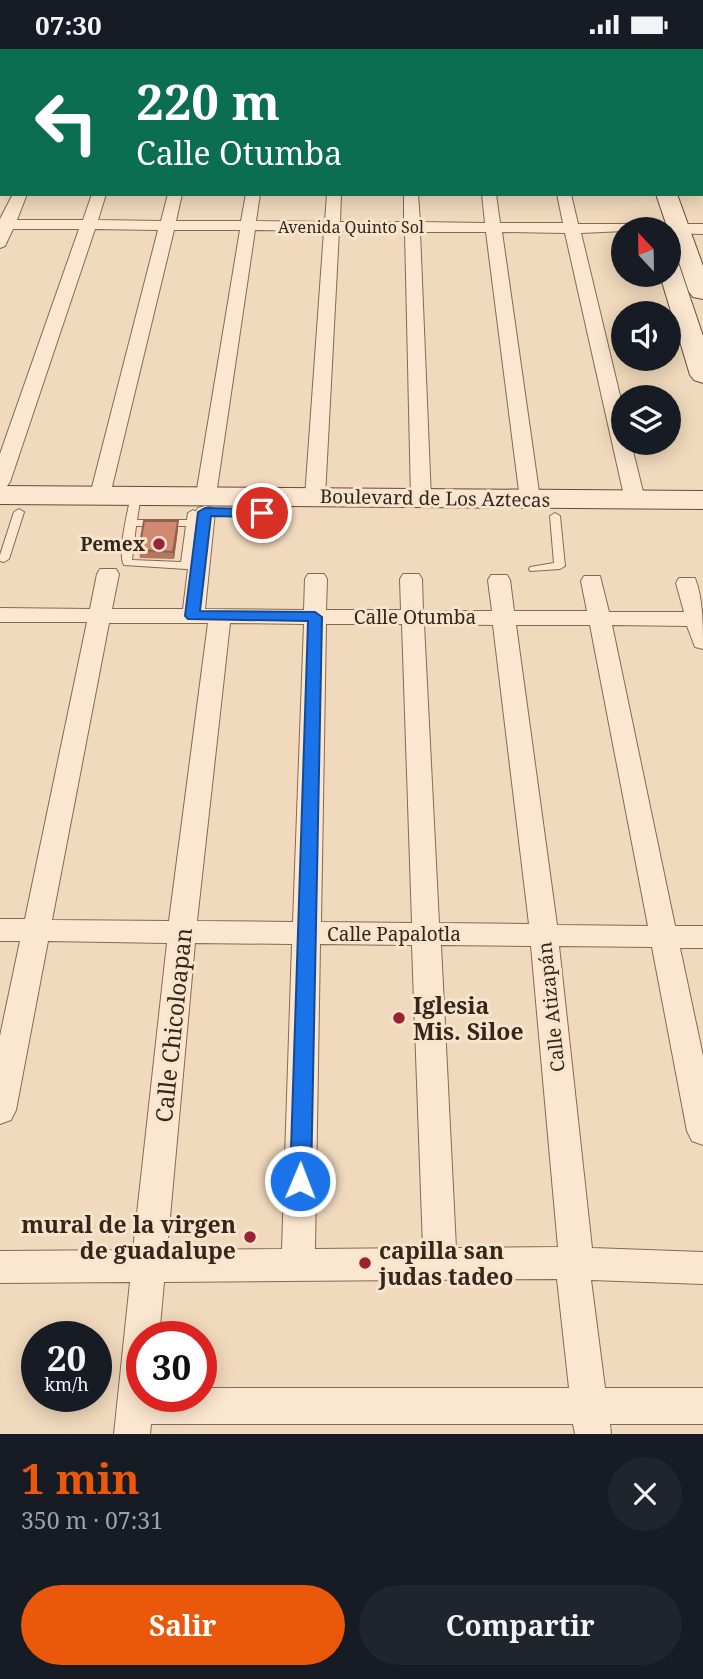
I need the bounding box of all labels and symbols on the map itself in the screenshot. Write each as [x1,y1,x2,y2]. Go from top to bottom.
street label: Avenida Quinto Sol [278,216,424,238]
north arrow [611,217,681,287]
pin [232,483,292,543]
street label: Boulevard de Los Aztecas [320,483,550,513]
place label: Pemex [80,531,146,557]
marker: Pemex [151,536,167,552]
street label: Calle Otumba [354,604,476,630]
street label: Calle Papalotla [327,921,461,947]
street label: Calle Chicoloapan [147,926,199,1124]
street label: Calle Atizapán [531,941,571,1073]
place label: Iglesia Mis. Siloe [413,989,524,1047]
marker: Iglesia Mis. Siloe [391,1010,407,1026]
position arrow [263,1144,337,1218]
place label: mural de la virgen de guadalupe [21,1208,236,1266]
marker: mural de la virgen de guadalupe [242,1229,258,1245]
place label: capilla san judas tadeo [378,1234,513,1292]
marker: capilla san judas tadeo [357,1255,373,1271]
speed limit sign: 30 [126,1321,217,1412]

